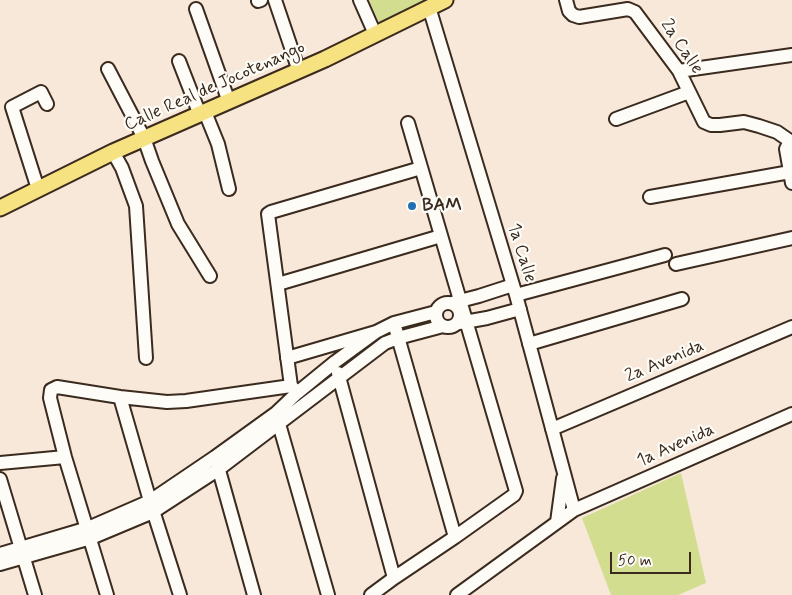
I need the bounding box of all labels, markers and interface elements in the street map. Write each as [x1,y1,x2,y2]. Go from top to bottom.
street label: 2a Calle [655,15,707,79]
street label: Calle Real de Jocotenango [121,37,309,137]
place label: BAM [422,195,462,217]
marker: BAM [406,200,418,212]
street label: 1a Calle [502,221,540,285]
street label: 2a Avenida [622,336,708,388]
street label: 1a Avenida [634,419,718,473]
scale bar [612,542,693,574]
text: 50 m [618,551,652,571]

